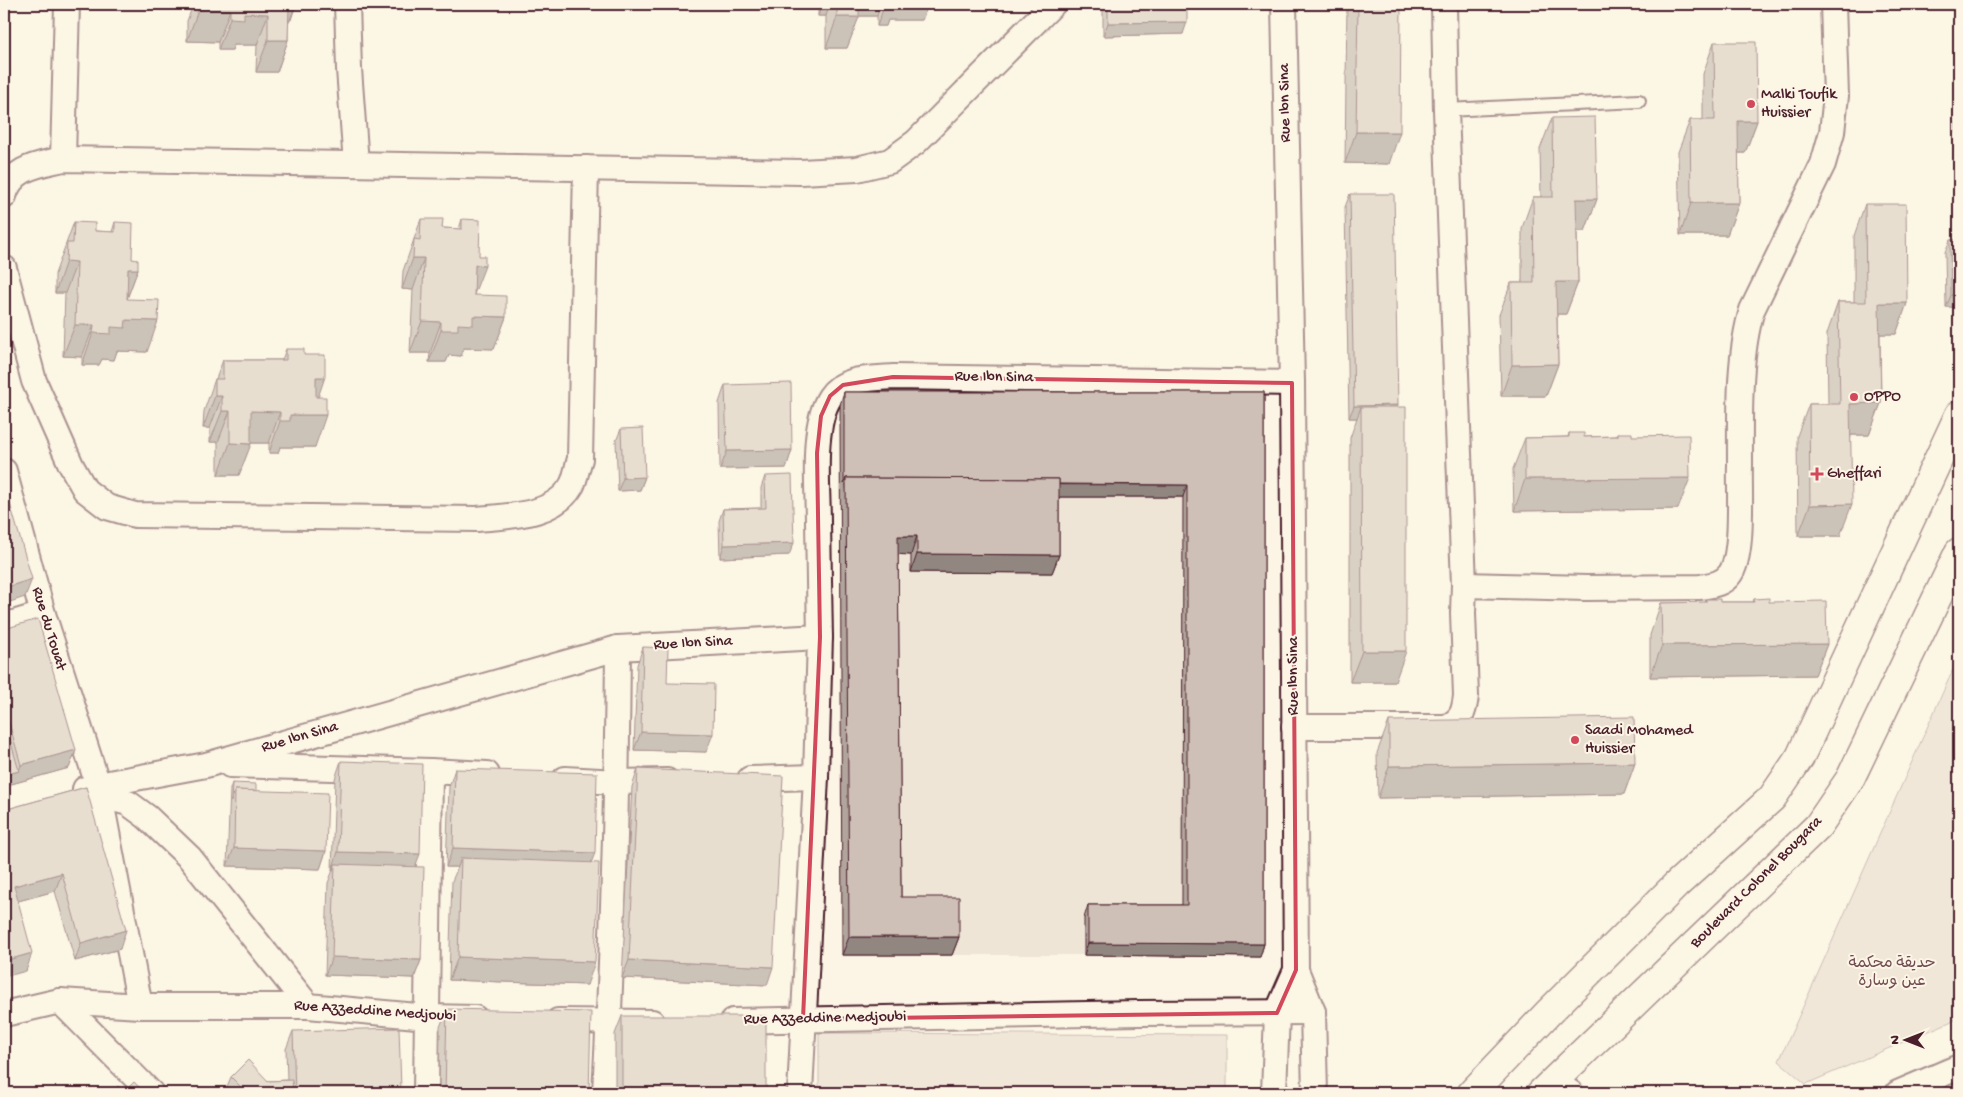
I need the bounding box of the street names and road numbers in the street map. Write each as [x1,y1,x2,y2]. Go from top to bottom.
street label: Rue Ibn Sina [1276,62,1296,143]
street label: Rue Ibn Sina [954,368,1035,388]
street label: Rue du Touat [26,585,70,674]
street label: Rue Ibn Sina [653,632,734,656]
street label: Rue Ibn Sina [1285,635,1304,716]
street label: Rue Ibn Sina [259,718,342,758]
street label: Boulevard Colonel Bougara [1686,812,1828,954]
street label: Rue Azzeddine Medjoubi [293,997,457,1027]
street label: Rue Azzeddine Medjoubi [743,1008,907,1030]

